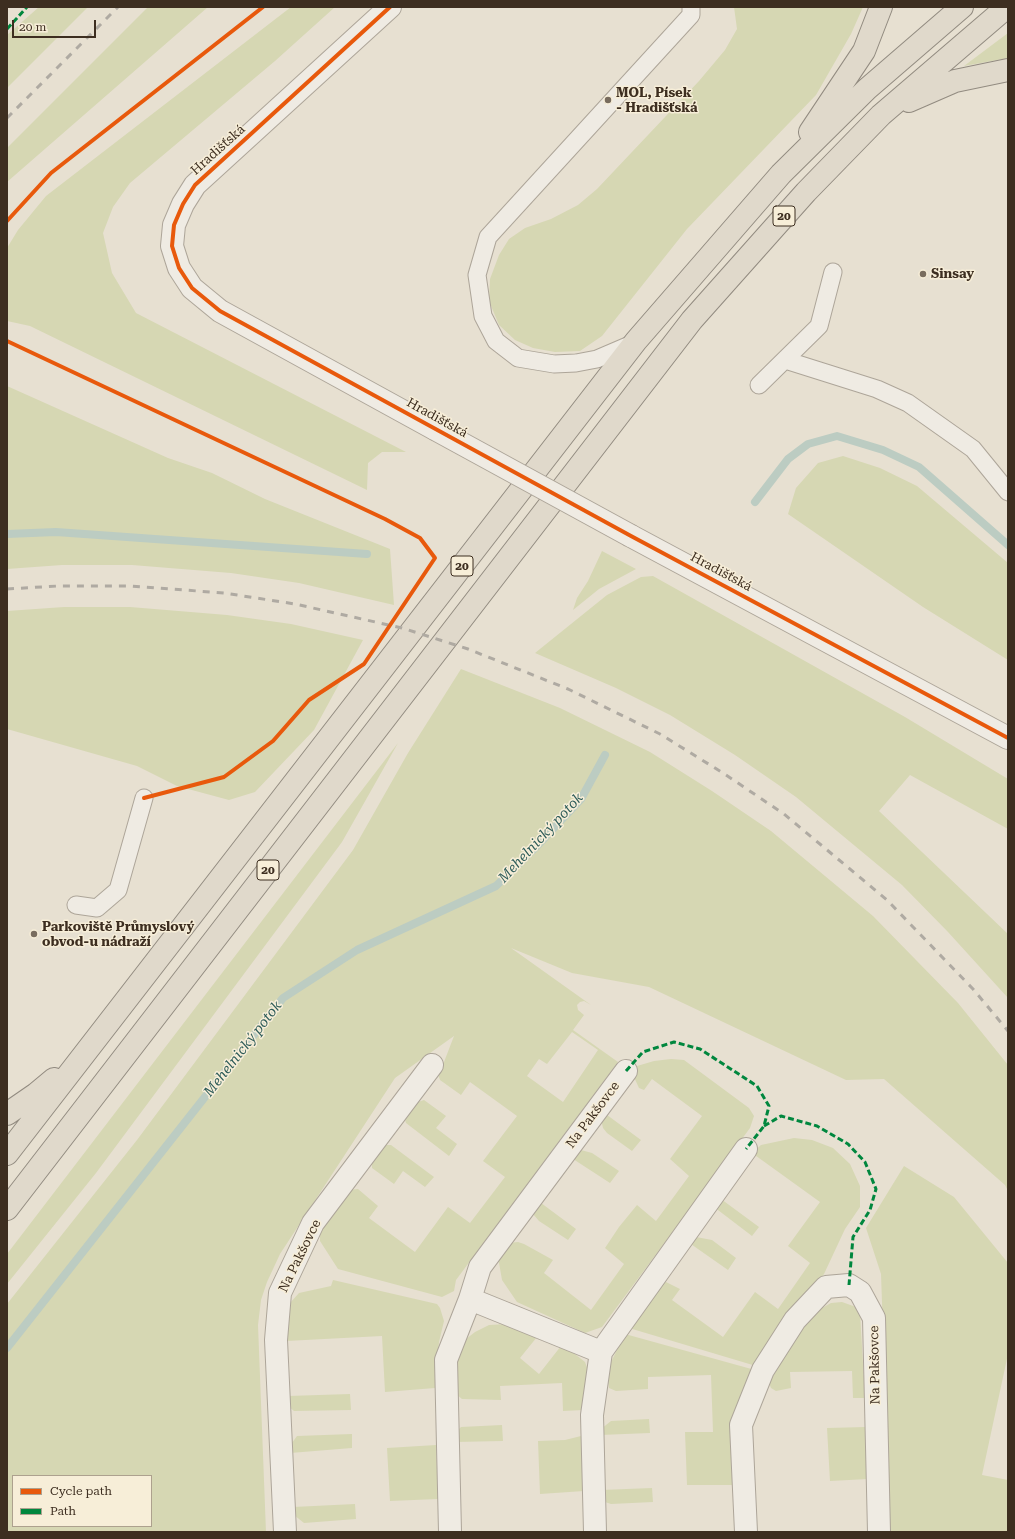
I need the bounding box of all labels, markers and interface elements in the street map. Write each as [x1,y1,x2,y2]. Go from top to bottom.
scale bar [14,12,98,38]
text: 20 m [19,20,46,34]
place label: MOL, Písek - Hradišťská [616,85,698,116]
marker: MOL, Písek - Hradišťská [603,95,613,105]
street label: Hradišťská [188,122,248,178]
road number: 20 [773,206,795,226]
place label: Sinsay [931,266,974,282]
marker: Sinsay [918,269,928,279]
street label: Hradišťská [404,395,470,441]
street label: Hradišťská [688,549,754,595]
road number: 20 [451,556,473,576]
water label: Mehelnický potok [495,790,587,886]
road number: 20 [257,860,279,880]
place label: Parkoviště Průmyslový obvod-u nádraží [42,919,194,950]
marker: Parkoviště Průmyslový obvod-u nádraží [29,929,39,939]
water label: Mehelnický potok [201,998,285,1100]
street label: Na Pakšovce [563,1079,623,1151]
street label: Na Pakšovce [276,1217,324,1295]
street label: Na Pakšovce [867,1325,883,1405]
legend [12,1475,152,1527]
text: Cycle path [50,1484,112,1498]
text: Path [50,1504,76,1518]

